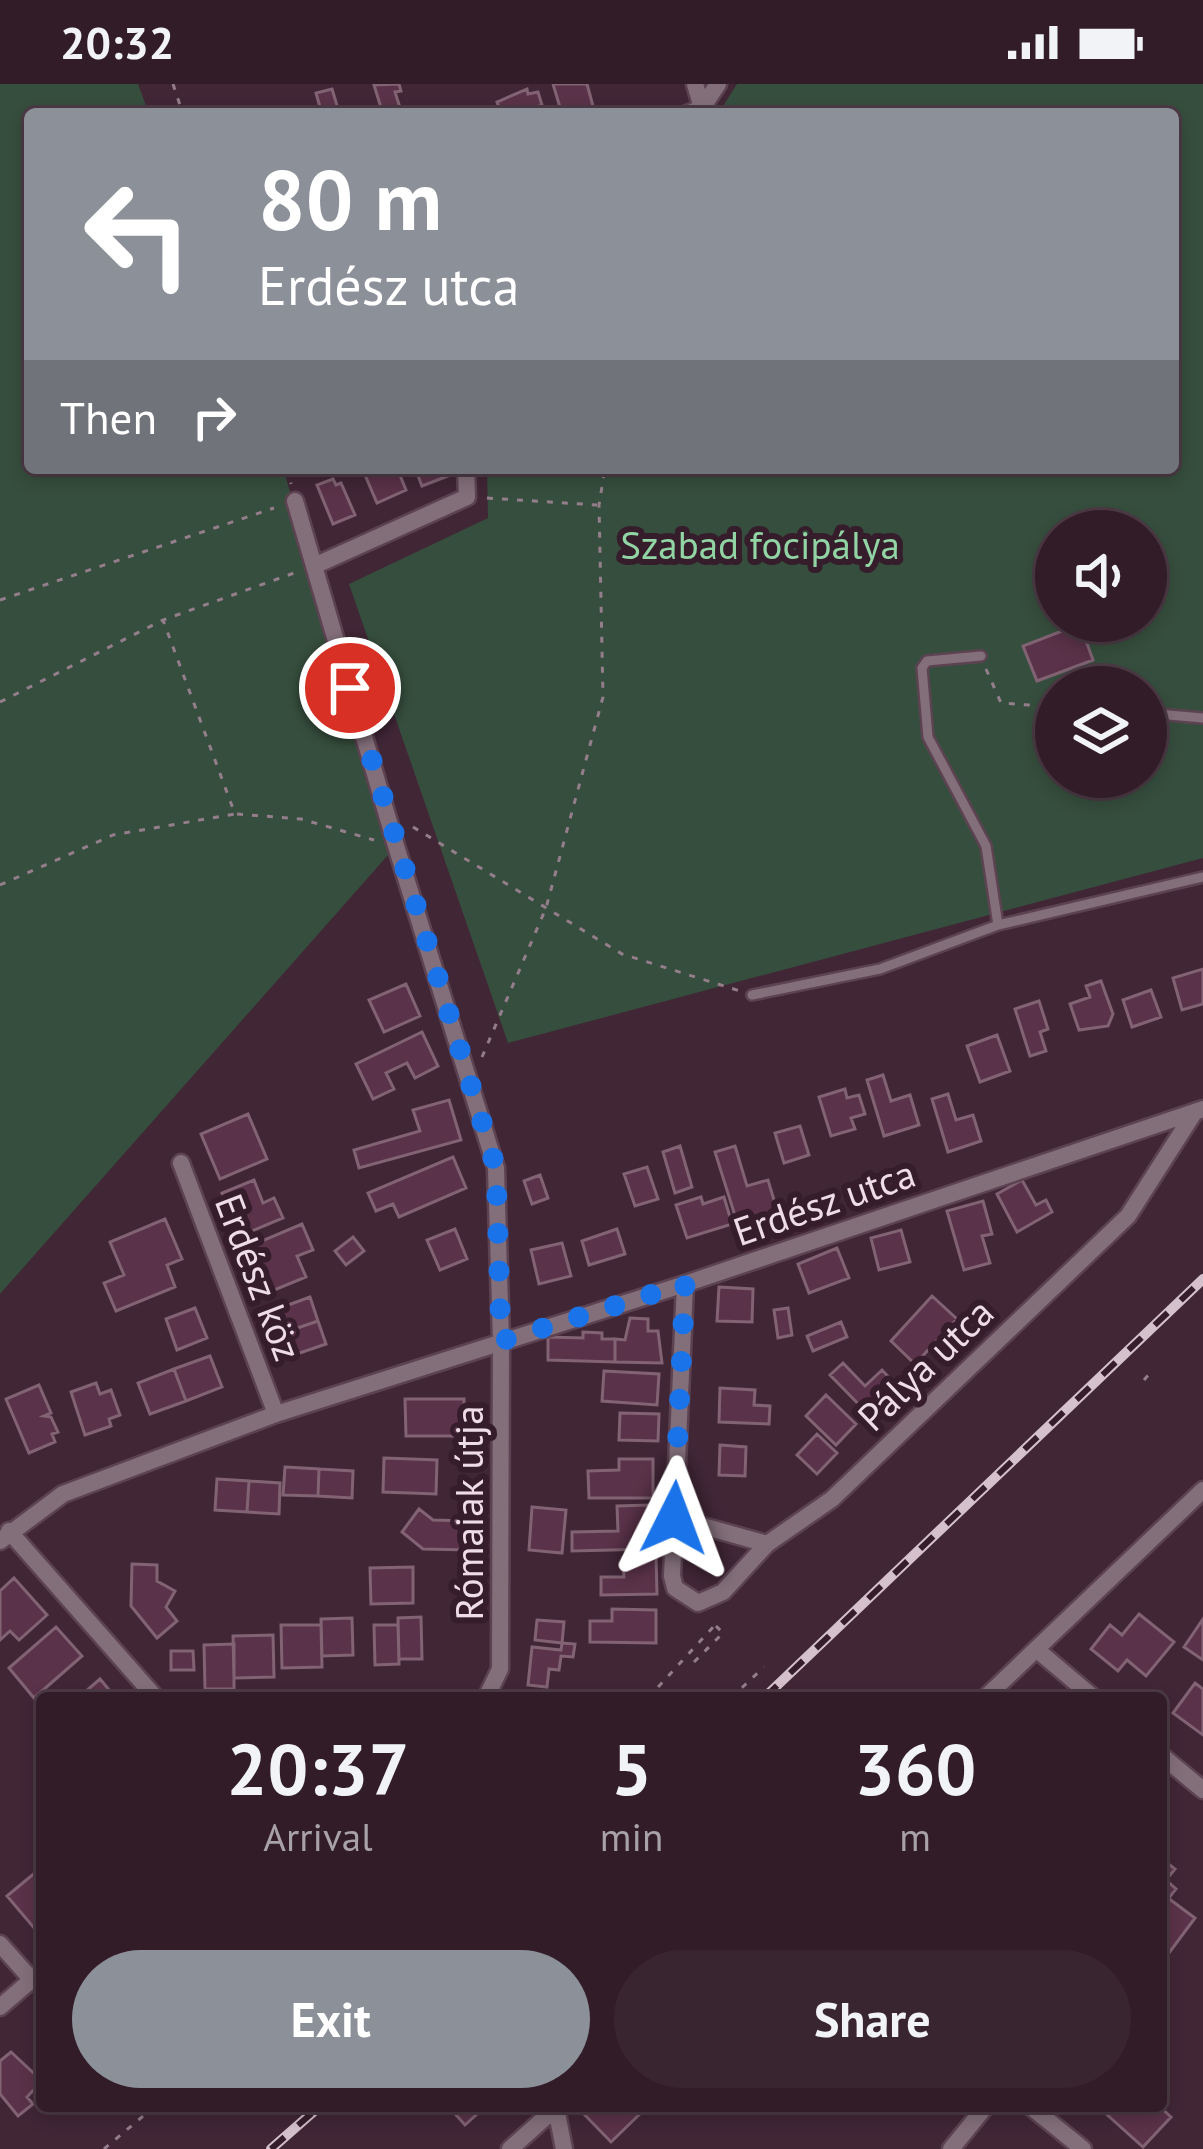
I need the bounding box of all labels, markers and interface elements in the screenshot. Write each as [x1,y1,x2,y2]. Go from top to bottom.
text: 20:32 [60,13,174,71]
text: 80 m [258,144,442,253]
icon: left [60,156,216,312]
text: Erdész utca [258,250,519,320]
icon: right [181,384,247,450]
text: Then [60,388,157,446]
map controls [1035,510,1167,798]
button: sound [1035,510,1167,642]
park label: Szabad focipálya [620,519,900,570]
pin [299,637,401,739]
icon: arrive [317,655,383,721]
button: layers [1035,666,1167,798]
street label: Erdész utca [726,1147,922,1257]
street label: Erdész köz [204,1187,314,1367]
street label: Pálya utca [846,1287,1004,1441]
street label: Rómaiak útja [443,1406,494,1620]
position arrow [611,1455,737,1581]
text: 20:37 [227,1722,409,1815]
text: 5 [611,1722,652,1815]
text: 360 [854,1722,976,1815]
text: Arrival [263,1811,373,1862]
text: min [600,1811,663,1862]
text: m [899,1811,931,1862]
button: Exit [72,1950,590,2088]
button: Share [614,1950,1131,2088]

